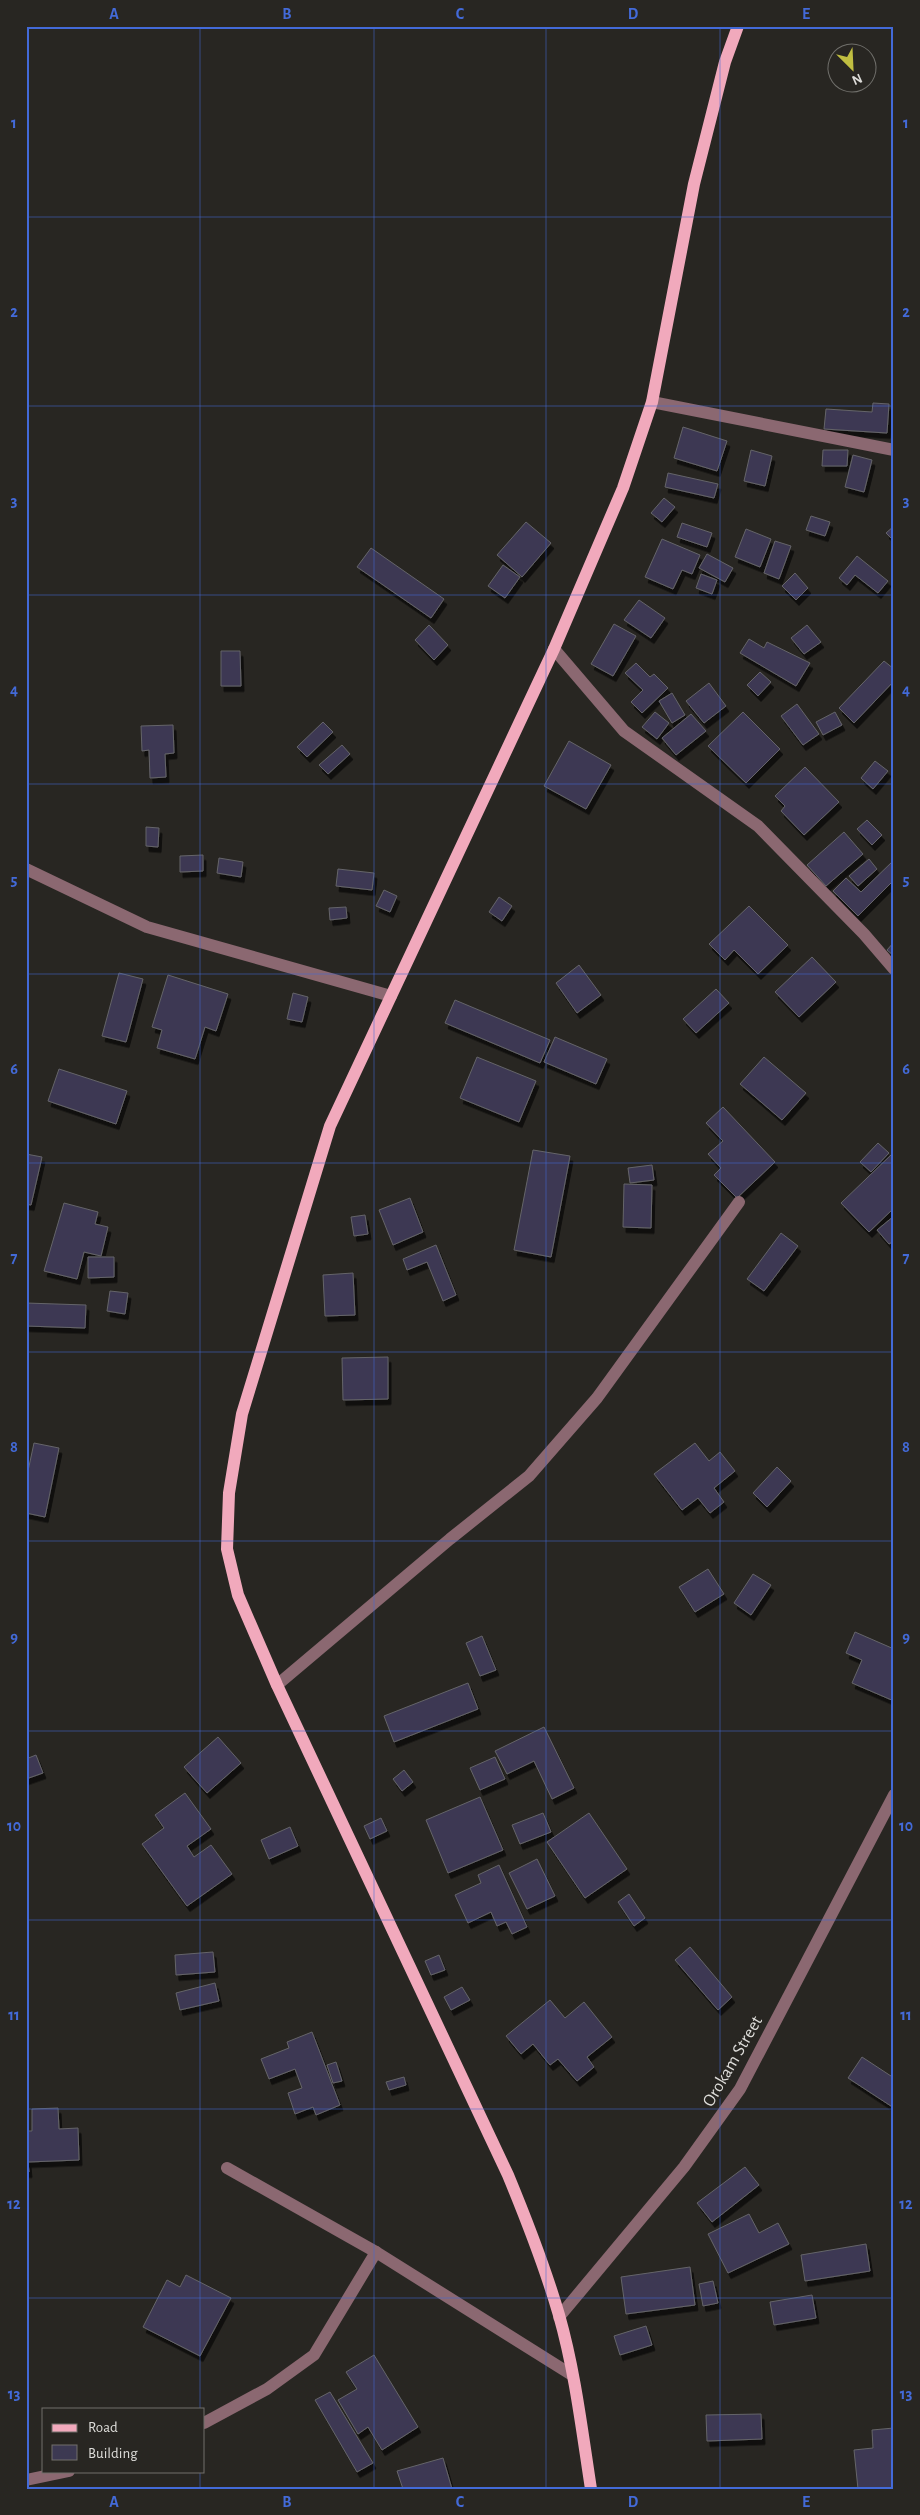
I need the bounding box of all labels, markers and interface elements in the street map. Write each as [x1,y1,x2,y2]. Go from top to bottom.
text: A [109,6,119,22]
text: B [282,6,292,22]
text: C [456,6,465,22]
text: D [628,6,639,22]
text: E [802,6,810,22]
north arrow [828,42,878,92]
text: N [850,71,864,87]
text: 1 [11,115,17,131]
text: 1 [903,115,909,131]
text: 2 [10,304,18,320]
text: 2 [902,304,910,320]
text: 3 [11,493,18,509]
text: 3 [903,493,910,509]
text: 4 [10,682,18,698]
text: 4 [902,682,910,698]
text: 5 [11,872,18,888]
text: 5 [903,872,910,888]
text: 6 [10,1061,18,1077]
text: 6 [902,1061,910,1077]
text: 7 [11,1250,18,1266]
text: 7 [903,1250,910,1266]
text: 8 [10,1439,18,1455]
text: 8 [902,1439,910,1455]
text: 9 [10,1629,18,1645]
text: 9 [902,1629,910,1645]
text: 10 [7,1818,21,1834]
text: 10 [899,1818,913,1834]
text: 11 [8,2007,20,2023]
text: 11 [900,2007,912,2023]
street label: Orokam Street [700,2013,766,2110]
text: 12 [7,2196,21,2212]
text: 12 [899,2196,913,2212]
text: 13 [8,2386,20,2402]
text: 13 [900,2386,912,2402]
legend [42,2408,205,2472]
text: Road [88,2420,118,2435]
text: Building [88,2446,138,2461]
text: A [109,2494,119,2510]
text: B [282,2494,292,2510]
text: C [456,2494,465,2510]
text: D [628,2494,639,2510]
text: E [802,2494,810,2510]

